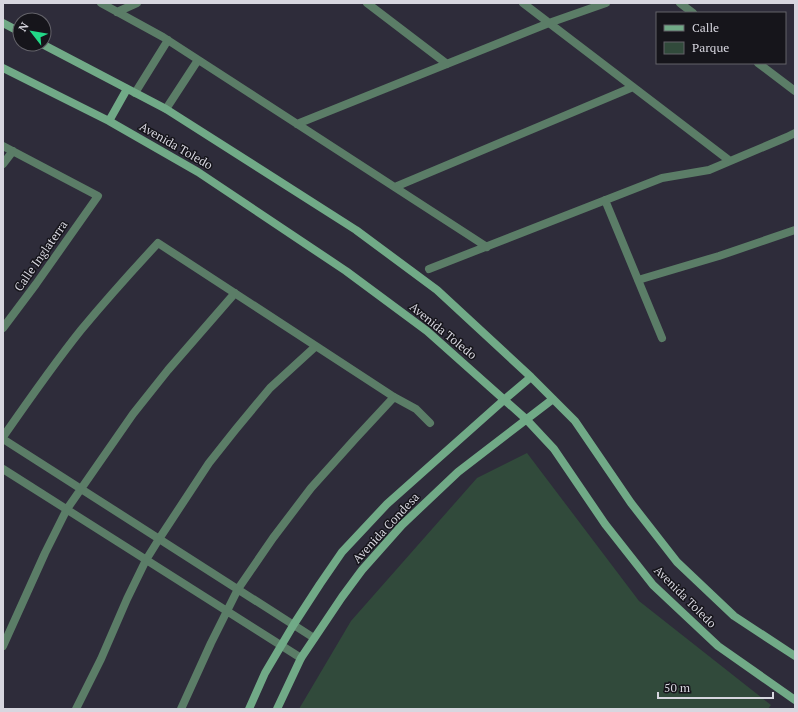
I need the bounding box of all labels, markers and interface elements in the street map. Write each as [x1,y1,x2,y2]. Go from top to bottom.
north arrow [12,12,52,52]
legend [656,12,786,64]
text: N [15,19,32,34]
text: Calle [692,20,719,35]
text: Parque [692,40,729,55]
street label: Avenida Toledo [137,119,216,173]
street label: Calle Inglaterra [11,217,71,294]
street label: Avenida Toledo [407,299,480,362]
street label: Avenida Condesa [349,489,422,566]
street label: Avenida Toledo [651,562,720,631]
scale bar [658,674,773,700]
text: 50 m [664,680,691,695]

